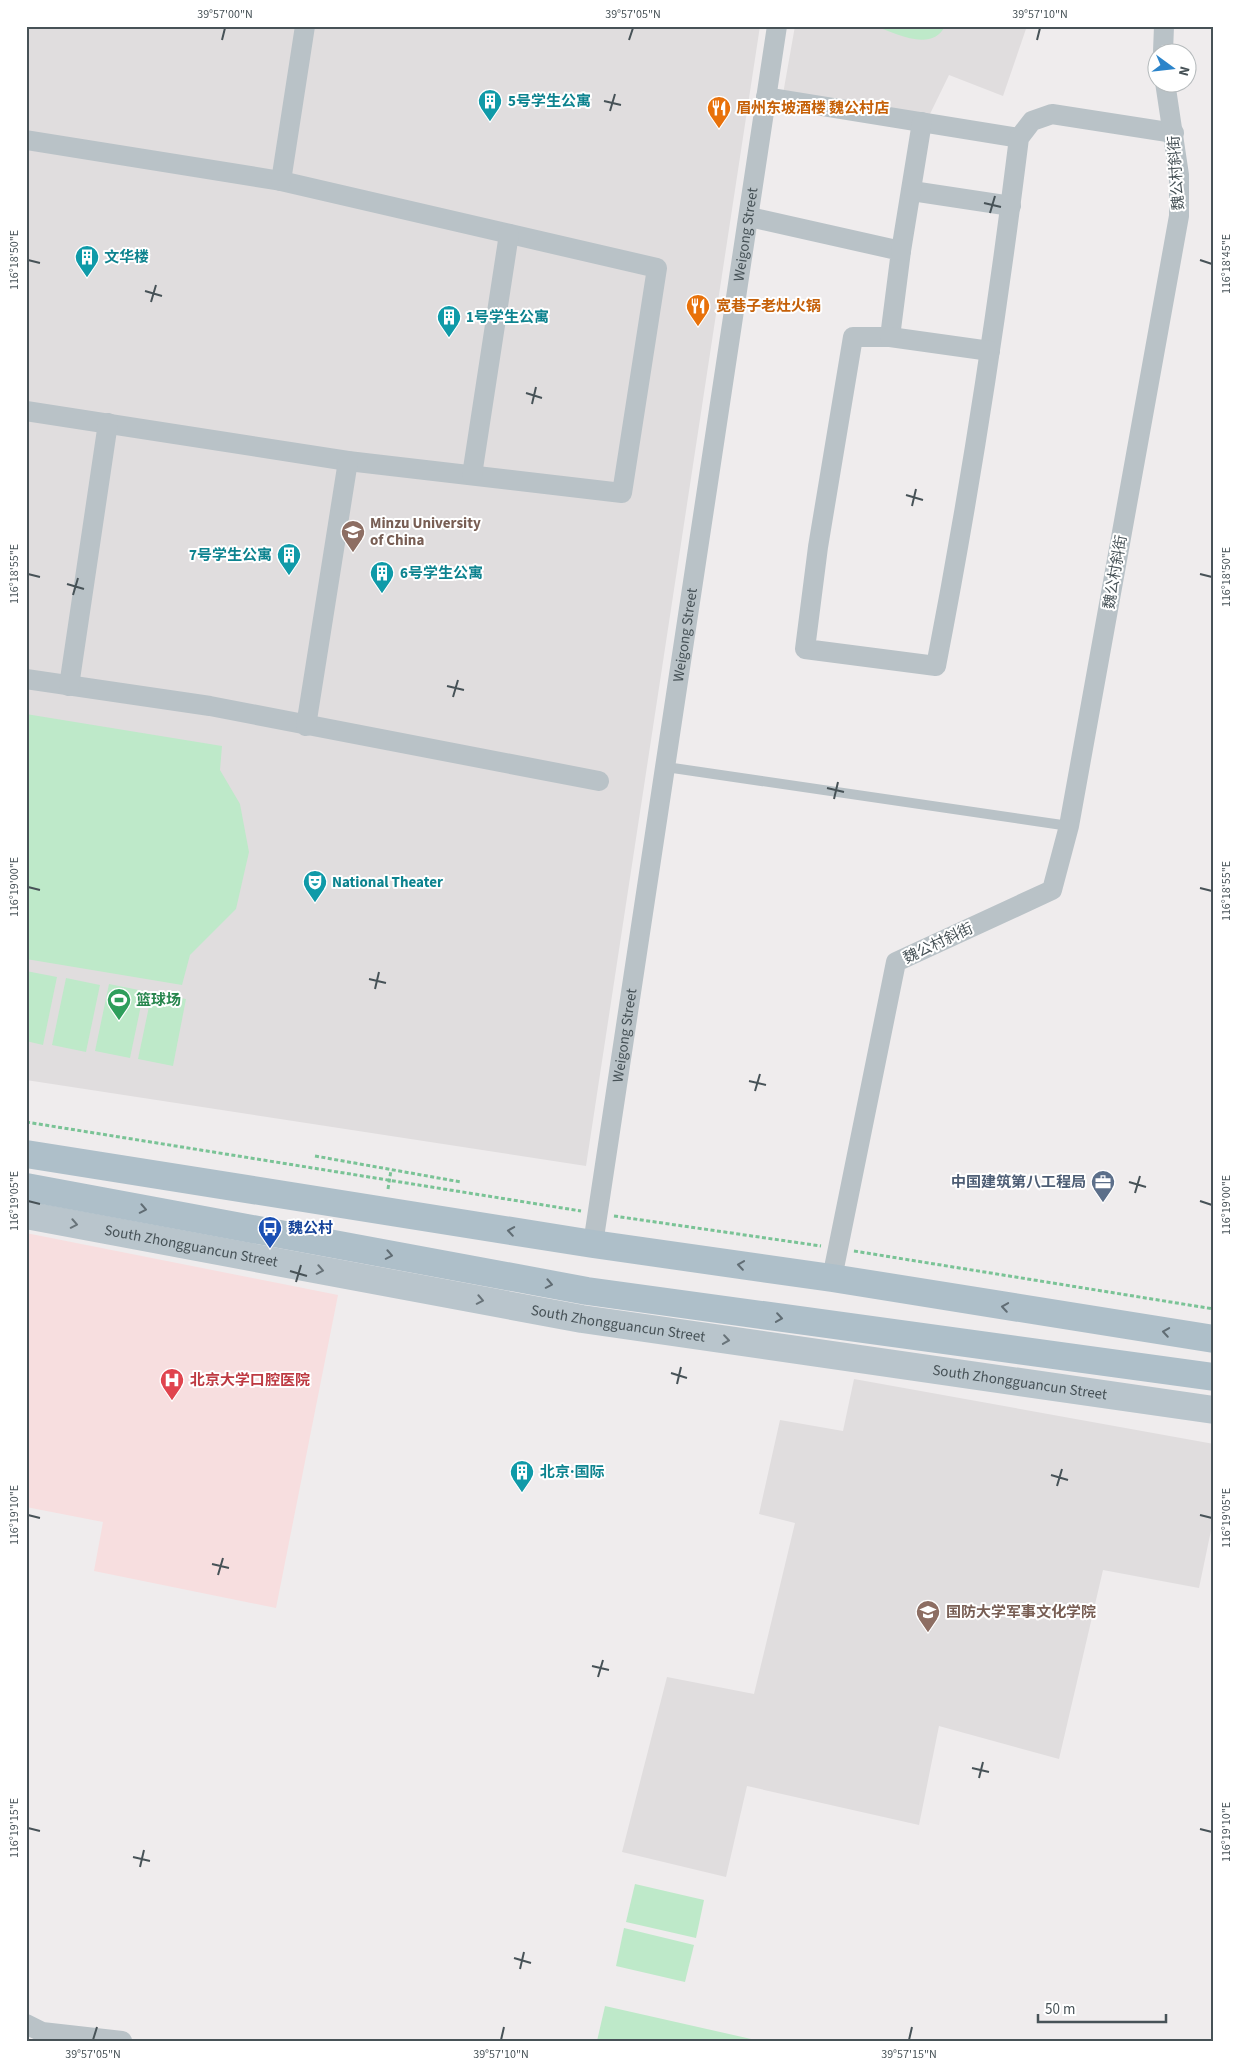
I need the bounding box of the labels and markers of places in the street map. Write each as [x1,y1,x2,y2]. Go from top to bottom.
building icon: 5号学生公寓 [477,88,503,122]
place label: 5号学生公寓 [508,91,591,112]
restaurant icon: 眉州东坡酒楼 魏公村店 [706,95,732,129]
place label: 眉州东坡酒楼 魏公村店 [736,98,889,119]
building icon: 文华楼 [74,244,100,278]
place label: 文华楼 [104,247,149,268]
restaurant icon: 宽巷子老灶火锅 [685,293,711,327]
place label: 宽巷子老灶火锅 [716,296,821,317]
building icon: 1号学生公寓 [436,304,462,338]
place label: 1号学生公寓 [466,307,549,328]
place label: Minzu University of China [370,513,481,551]
school or university icon: Minzu University of China [340,519,366,553]
building icon: 7号学生公寓 [276,542,302,576]
place label: 7号学生公寓 [189,545,272,566]
building icon: 6号学生公寓 [369,560,395,594]
place label: 6号学生公寓 [400,563,483,584]
theatre icon: National Theater [302,869,328,903]
place label: National Theater [332,872,443,893]
sports icon: 篮球场 [106,987,132,1021]
place label: 篮球场 [136,990,181,1011]
office icon: 中国建筑第八工程局 [1090,1169,1116,1203]
place label: 中国建筑第八工程局 [951,1172,1086,1193]
bus stop icon: 魏公村 [257,1215,283,1249]
place label: 魏公村 [288,1218,333,1239]
hospital icon: 北京大学口腔医院 [159,1367,185,1401]
place label: 北京大学口腔医院 [190,1370,310,1391]
building icon: 北京·国际 [509,1459,535,1493]
place label: 北京·国际 [540,1462,605,1483]
school or university icon: 国防大学军事文化学院 [915,1599,941,1633]
place label: 国防大学军事文化学院 [946,1602,1096,1623]

